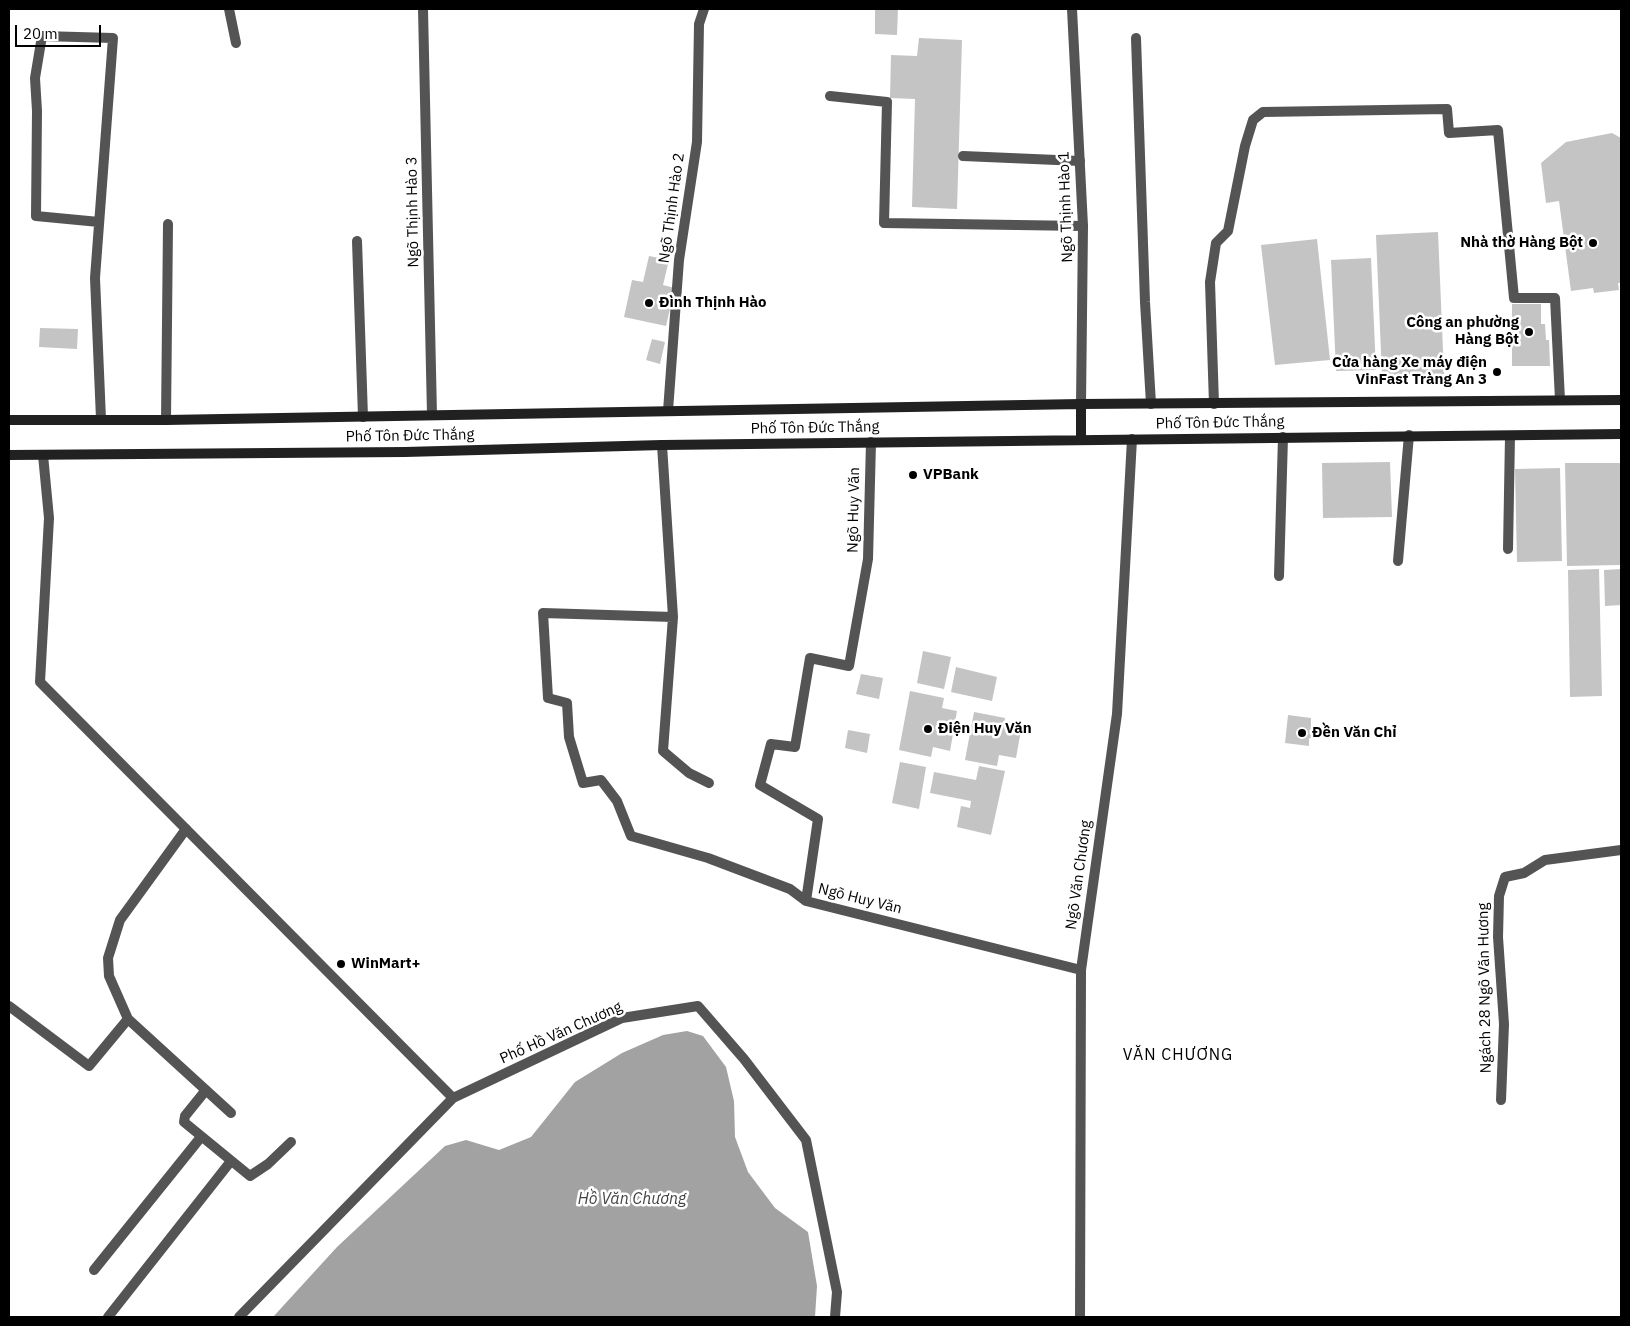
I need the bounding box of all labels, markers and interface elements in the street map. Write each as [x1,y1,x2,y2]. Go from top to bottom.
scale bar [18,15,104,47]
text: 20 m [23,24,58,43]
street label: Ngõ Thịnh Hào 1 [1055,151,1077,263]
street label: Ngõ Thịnh Hào 2 [655,152,689,264]
street label: Ngõ Thịnh Hào 3 [403,156,423,268]
place label: Nhà thờ Hàng Bột [1460,234,1583,252]
marker: Nhà thờ Hàng Bột [1587,237,1599,249]
place label: Đình Thịnh Hào [659,294,767,312]
marker: Đình Thịnh Hào [643,297,655,309]
place label: Công an phường Hàng Bột [1406,314,1519,349]
marker: Công an phường Hàng Bột [1523,326,1535,338]
place label: Cửa hàng Xe máy điện VinFast Tràng An 3 [1332,354,1487,389]
marker: Cửa hàng Xe máy điện VinFast Tràng An 3 [1491,366,1503,378]
street label: Phố Tôn Đức Thắng [1155,413,1285,433]
street label: Phố Tôn Đức Thắng [750,418,880,438]
street label: Phố Tôn Đức Thắng [345,426,475,446]
place label: VPBank [923,466,979,484]
street label: Ngõ Huy Văn [844,467,864,553]
marker: VPBank [907,469,919,481]
place label: Điện Huy Văn [938,720,1032,738]
marker: Điện Huy Văn [922,723,934,735]
place label: Đền Văn Chỉ [1312,724,1397,742]
marker: Đền Văn Chỉ [1296,727,1308,739]
street label: Ngõ Văn Chương [1062,819,1096,931]
street label: Ngõ Huy Văn [816,880,904,918]
street label: Ngách 28 Ngõ Văn Hương [1475,902,1495,1074]
place label: WinMart+ [351,955,421,973]
marker: WinMart+ [335,958,347,970]
street label: Phố Hồ Văn Chương [497,998,625,1068]
district label: VĂN CHƯƠNG [1122,1045,1234,1065]
water label: Hồ Văn Chương [578,1189,686,1209]

